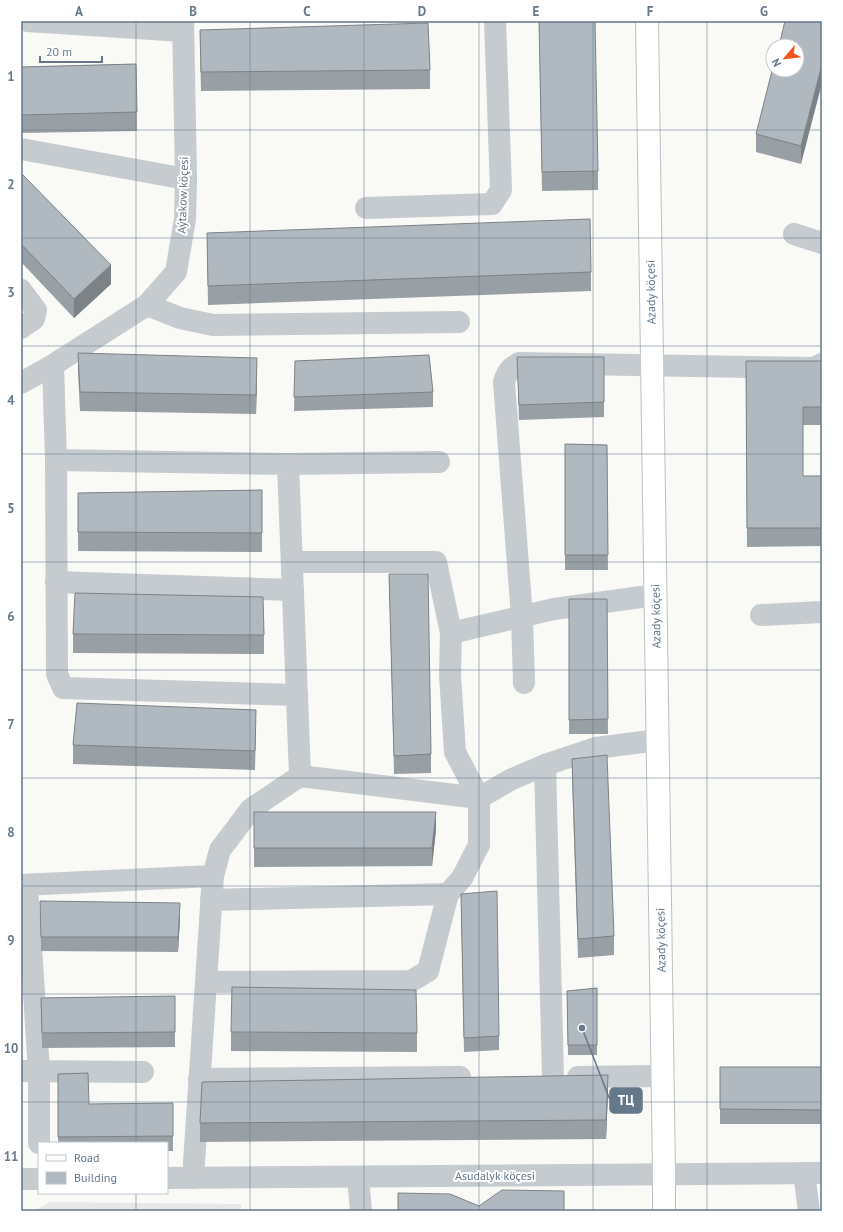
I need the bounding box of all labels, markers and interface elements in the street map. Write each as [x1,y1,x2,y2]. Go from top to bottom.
text: A [75,3,83,20]
text: B [189,3,197,20]
text: C [303,3,311,20]
text: D [418,3,426,20]
text: E [533,3,540,20]
text: F [647,3,654,20]
text: G [760,3,768,20]
scale bar [40,38,102,64]
north arrow [765,38,805,78]
text: 20 m [46,44,72,59]
text: N [768,56,784,69]
text: 1 [7,68,15,85]
street label: Aýtakow köçesi [174,156,191,234]
text: 2 [7,176,15,193]
street label: Azady köçesi [642,260,659,324]
text: 3 [7,284,15,301]
text: 4 [7,392,15,409]
text: 5 [7,500,15,517]
street label: Azady köçesi [647,584,664,648]
text: 6 [7,608,15,625]
text: 7 [7,716,15,733]
text: 8 [7,824,15,841]
street label: Azady köçesi [652,908,669,972]
text: 9 [7,932,15,949]
text: 10 [4,1040,18,1057]
callout: ТЦ [610,1088,642,1113]
text: ТЦ [618,1092,634,1109]
legend [38,1142,168,1194]
text: 11 [4,1148,18,1165]
text: Road [74,1150,99,1165]
street label: Asudalyk köçesi [455,1168,535,1183]
text: Building [74,1170,117,1185]

